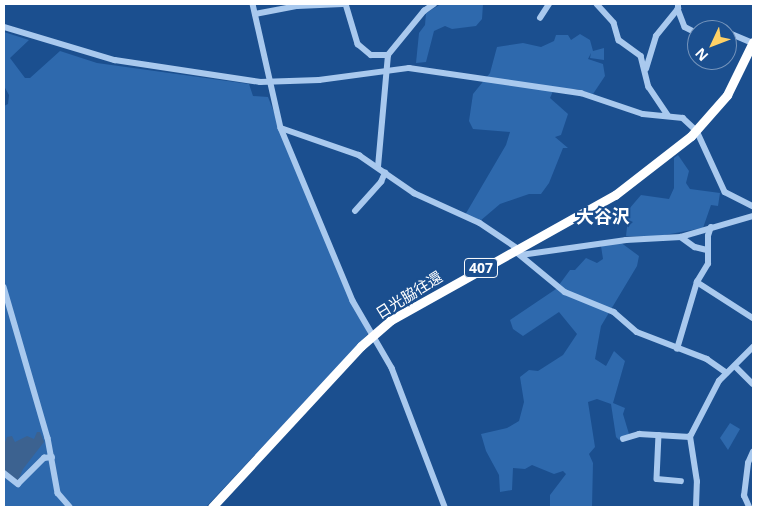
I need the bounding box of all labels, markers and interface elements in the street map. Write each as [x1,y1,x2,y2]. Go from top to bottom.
north arrow [687,20,737,70]
text: N [691,44,712,66]
district label: 大谷沢 [576,205,630,227]
road number: 407 [464,256,498,280]
street label: 日光脇往還 [372,267,446,323]

